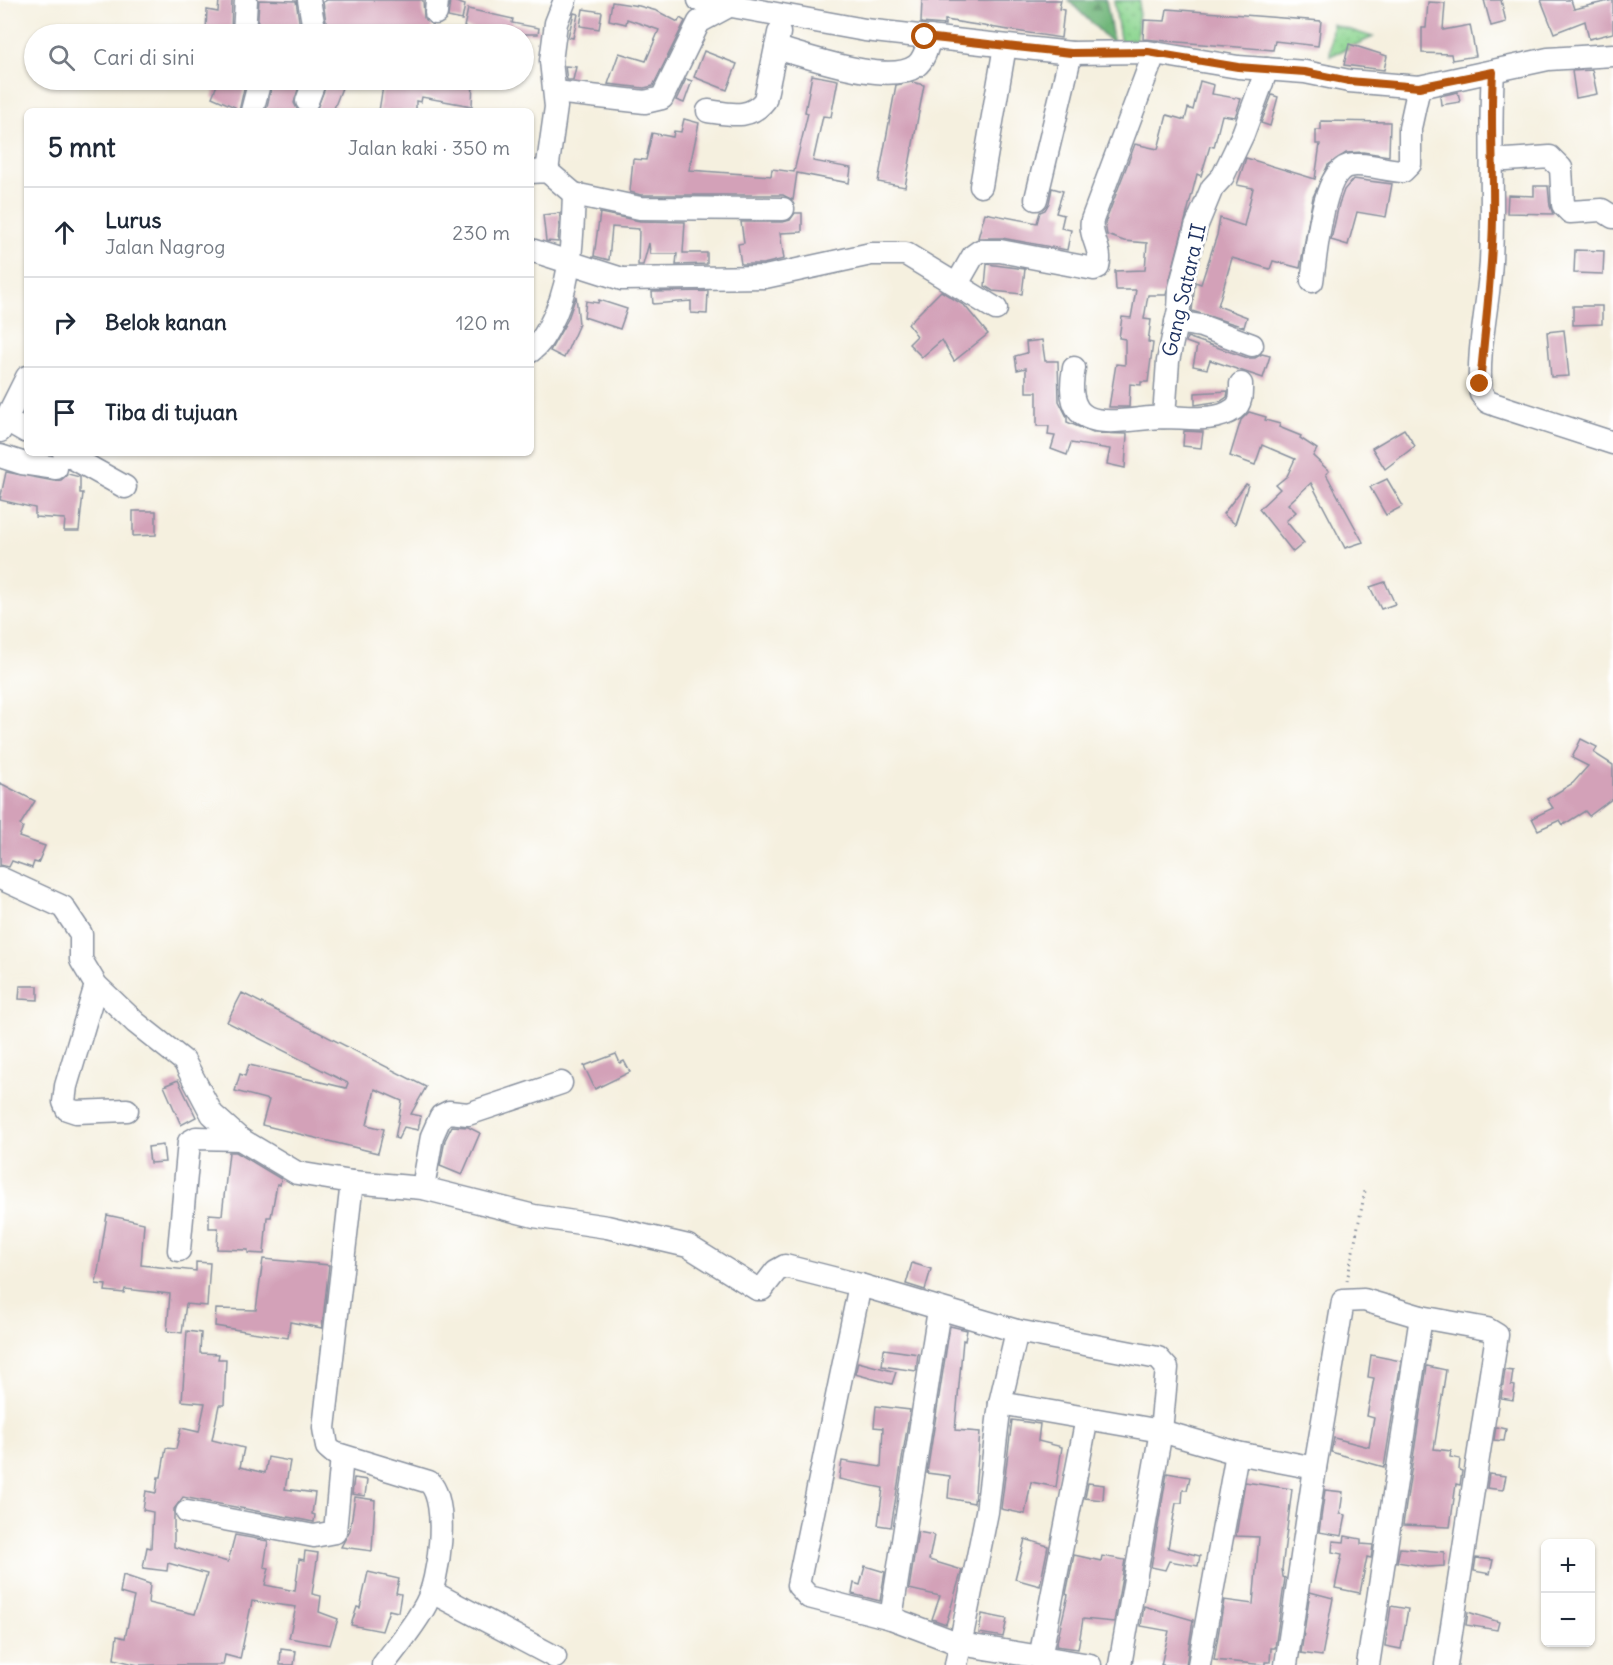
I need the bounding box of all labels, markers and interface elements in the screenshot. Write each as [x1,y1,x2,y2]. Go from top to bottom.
route start [911,23,937,49]
search box [24,24,534,90]
icon: search [45,41,78,74]
text: Cari di sini [93,43,195,71]
text: 5 mnt [48,131,116,164]
text: Jalan kaki · 350 m [348,135,510,160]
text: Lurus [105,206,161,234]
icon: ahead [48,216,81,249]
text: 230 m [452,220,510,245]
street label: Gang Satara II [1156,221,1211,359]
text: Jalan Nagrog [105,234,225,259]
icon: right [48,306,81,339]
text: Belok kanan [105,308,227,336]
text: 120 m [456,310,510,335]
route end [1466,370,1492,396]
icon: arrive [48,396,81,429]
text: Tiba di tujuan [105,398,238,426]
map controls [1541,1539,1595,1647]
button: + [1541,1539,1595,1593]
button: − [1541,1593,1595,1647]

